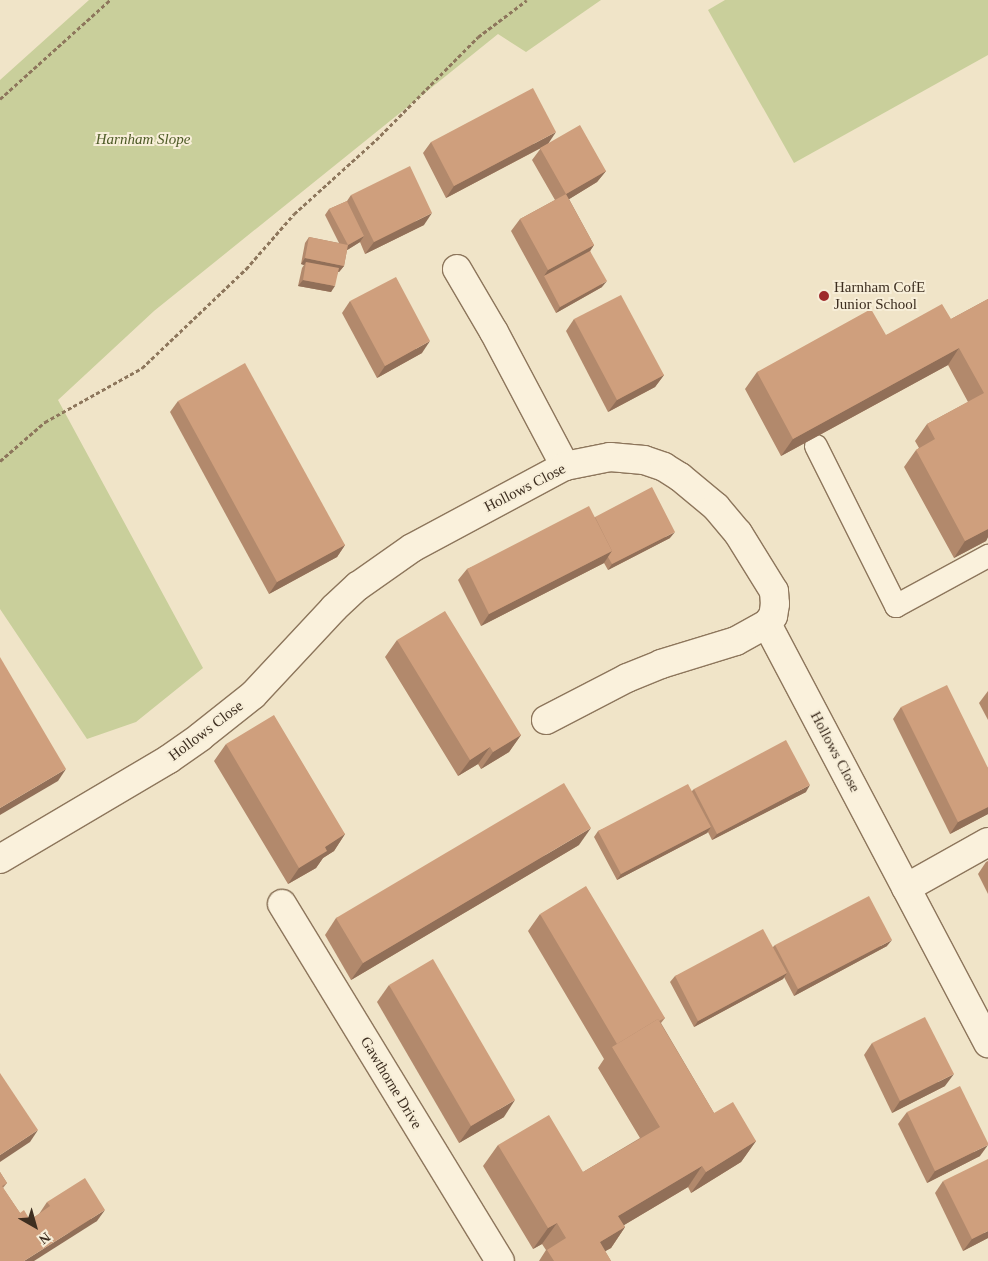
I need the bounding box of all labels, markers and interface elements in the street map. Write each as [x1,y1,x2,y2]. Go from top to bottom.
park label: Harnham Slope [96,131,190,149]
place label: Harnham CofE Junior School [834,278,925,313]
marker: Harnham CofE Junior School [818,290,830,302]
street label: Hollows Close [481,460,569,516]
street label: Hollows Close [165,697,247,765]
street label: Hollows Close [806,709,864,795]
street label: Gawthorne Drive [356,1034,426,1132]
north arrow [10,1201,60,1251]
text: N [36,1229,53,1247]

